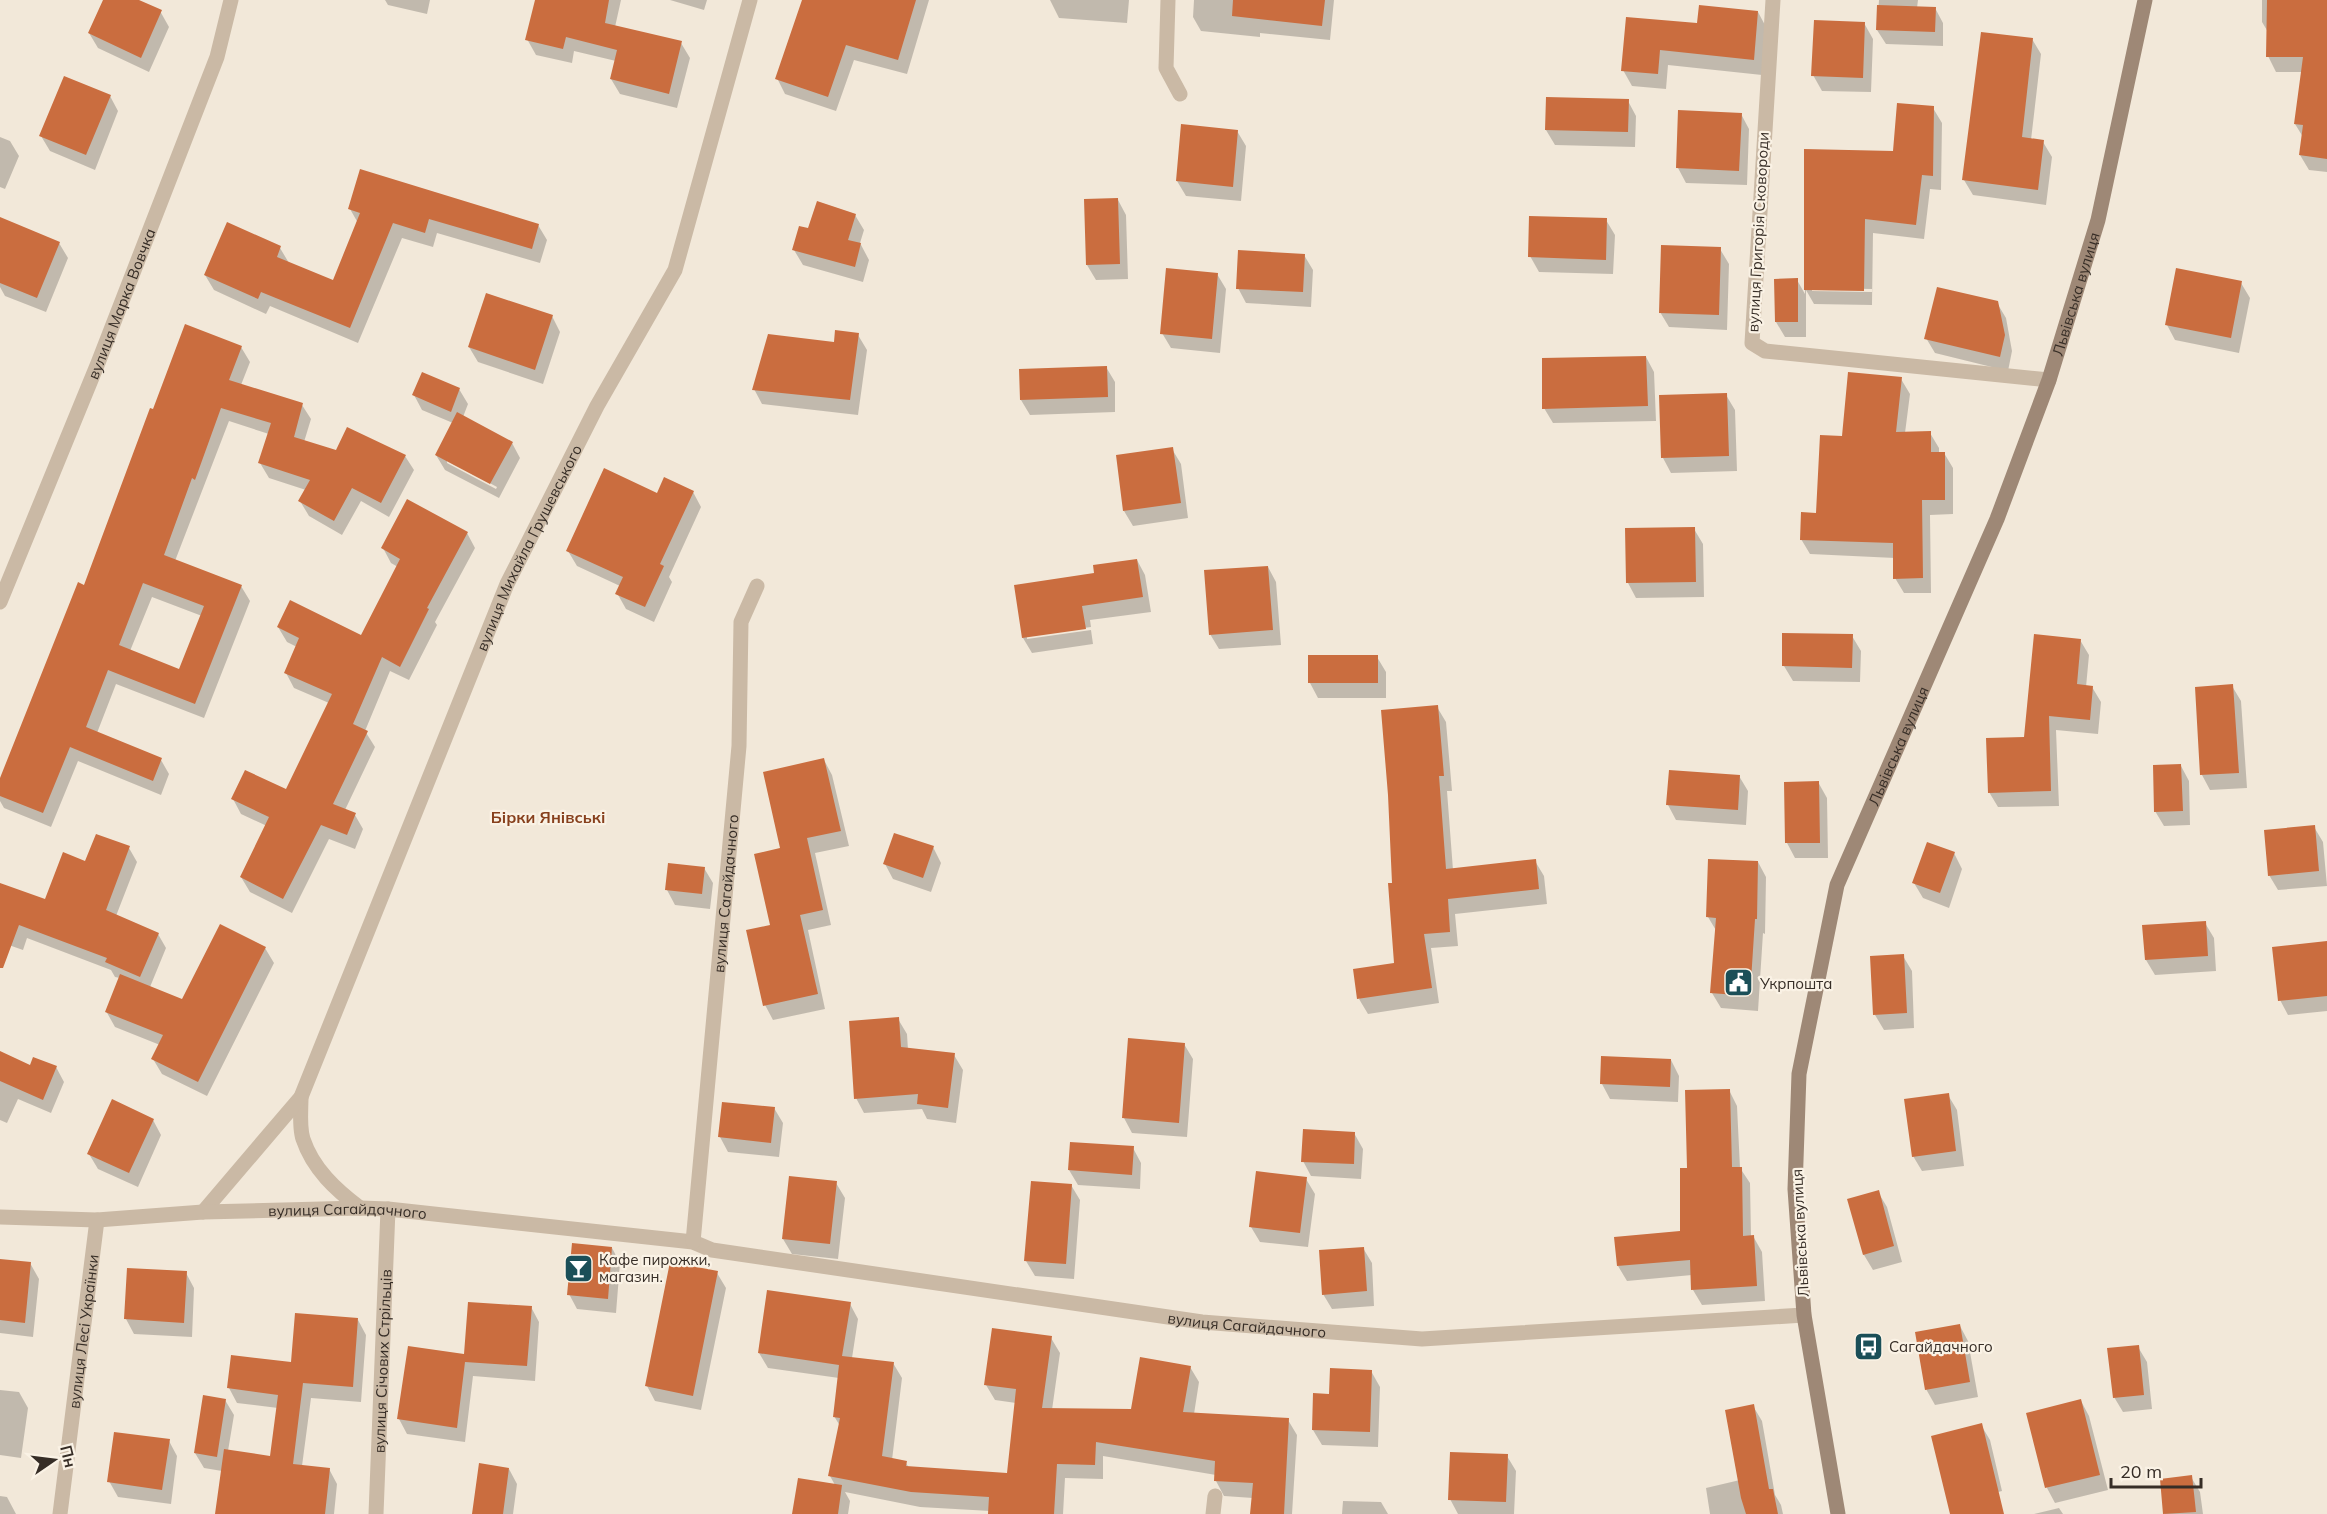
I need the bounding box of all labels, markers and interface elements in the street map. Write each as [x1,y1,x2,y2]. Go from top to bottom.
street label: вулиця Григорія Сковороди [1743,131,1773,333]
street label: вулиця Марка Вовчка [83,225,159,382]
street label: Львівська вулиця [2048,230,2103,358]
street label: вулиця Михайла Грушевського [472,441,586,654]
street label: Львівська вулиця [1863,683,1932,808]
district label: Бірки Янівські [491,807,605,827]
street label: вулиця Сагайдачного [709,813,742,974]
public building icon: Укрпошта [1723,967,1755,999]
place label: Укрпошта [1759,974,1832,993]
street label: Львівська вулиця [1787,1168,1813,1298]
street label: вулиця Сагайдачного [268,1198,428,1223]
place label: Кафе пирожки, магазин. [599,1250,711,1286]
bar icon: Кафе пирожки, магазин. [562,1252,594,1284]
street label: вулиця Лесі Українки [64,1253,102,1410]
street label: вулиця Січових Стрільців [369,1269,395,1453]
street label: вулиця Сагайдачного [1166,1308,1327,1341]
bus stop icon: Сагайдачного [1852,1330,1884,1362]
place label: Сагайдачного [1889,1337,1993,1356]
north arrow [24,1430,84,1490]
text: Пн [56,1443,81,1470]
scale bar [2111,1451,2201,1489]
text: 20 m [2120,1460,2162,1483]

